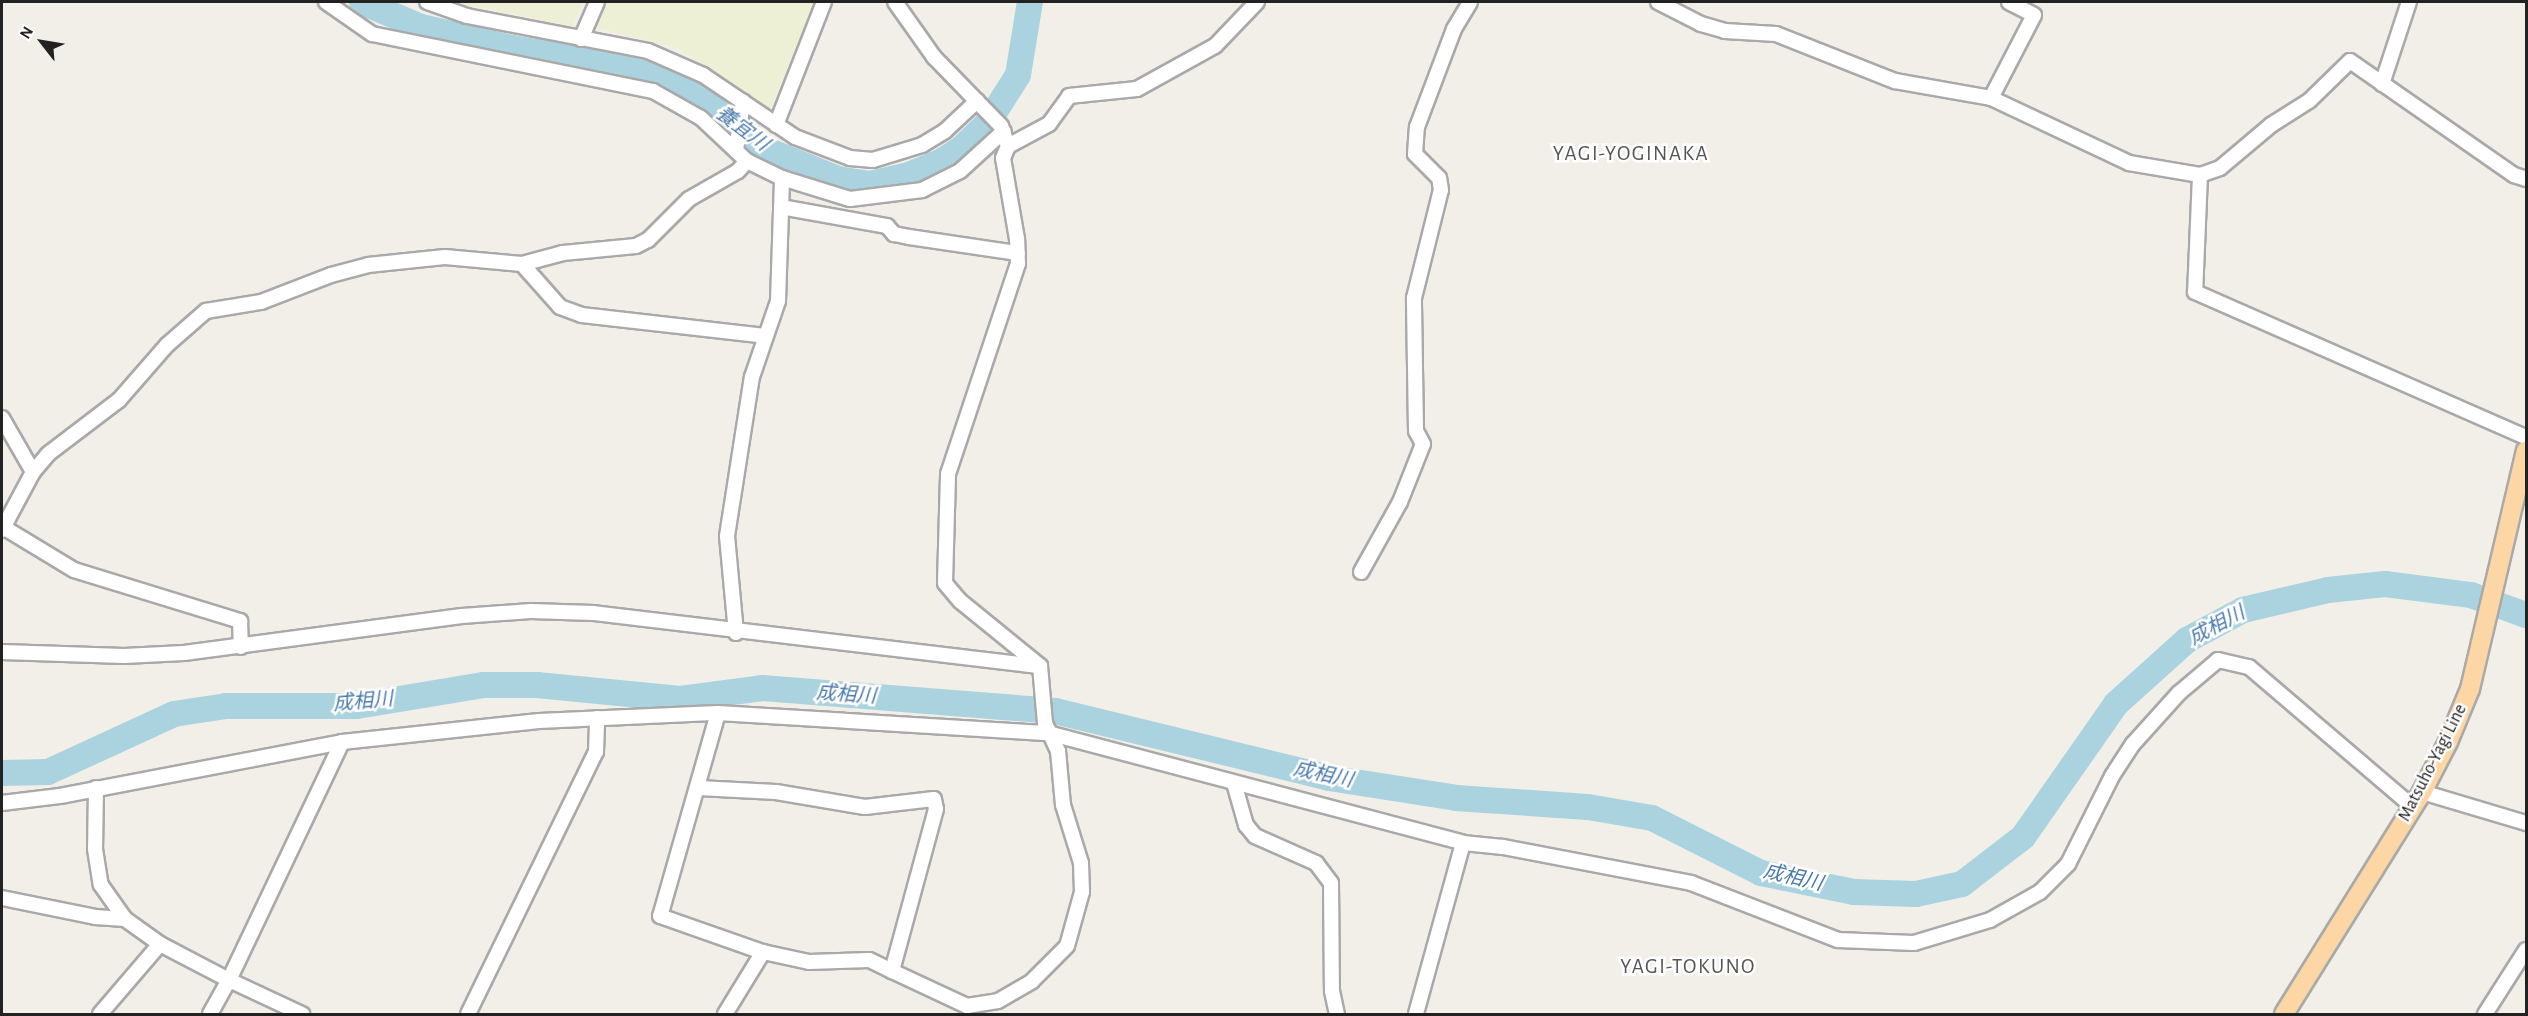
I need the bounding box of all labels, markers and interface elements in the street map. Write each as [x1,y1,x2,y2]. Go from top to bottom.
north arrow [12,12,72,72]
text: N [17,24,36,42]
water label: 養宜川 [711,101,773,157]
district label: YAGI-YOGINAKA [1553,141,1709,167]
water label: 成相川 [2185,601,2249,651]
water label: 成相川 [815,681,877,709]
water label: 成相川 [332,687,394,717]
street label: Matsuho-Yagi Line [2394,701,2472,825]
water label: 成相川 [1291,757,1355,793]
water label: 成相川 [1761,860,1825,896]
district label: YAGI-TOKUNO [1620,954,1756,980]

